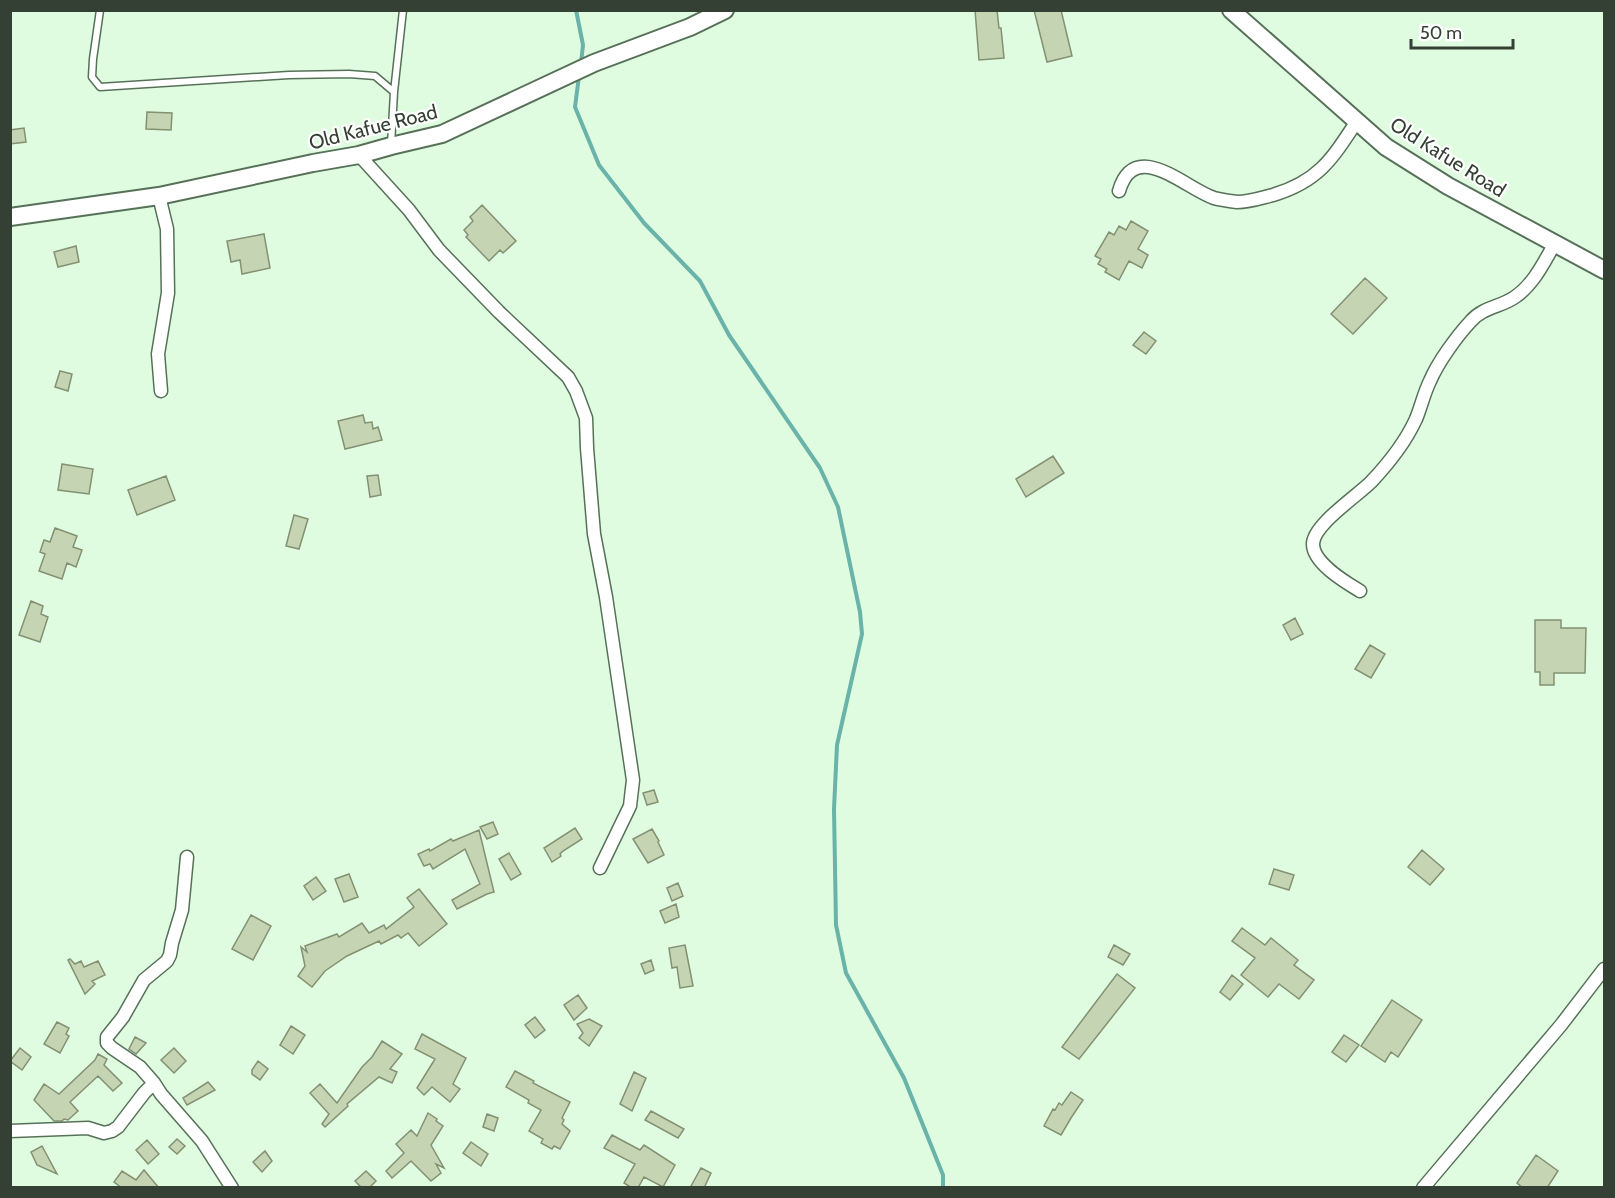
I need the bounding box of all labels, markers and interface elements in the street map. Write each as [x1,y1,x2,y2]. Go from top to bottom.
scale bar [1411,12,1513,50]
text: 50 m [1420,22,1462,44]
street label: Old Kafue Road [306,99,440,155]
street label: Old Kafue Road [1386,112,1510,202]

